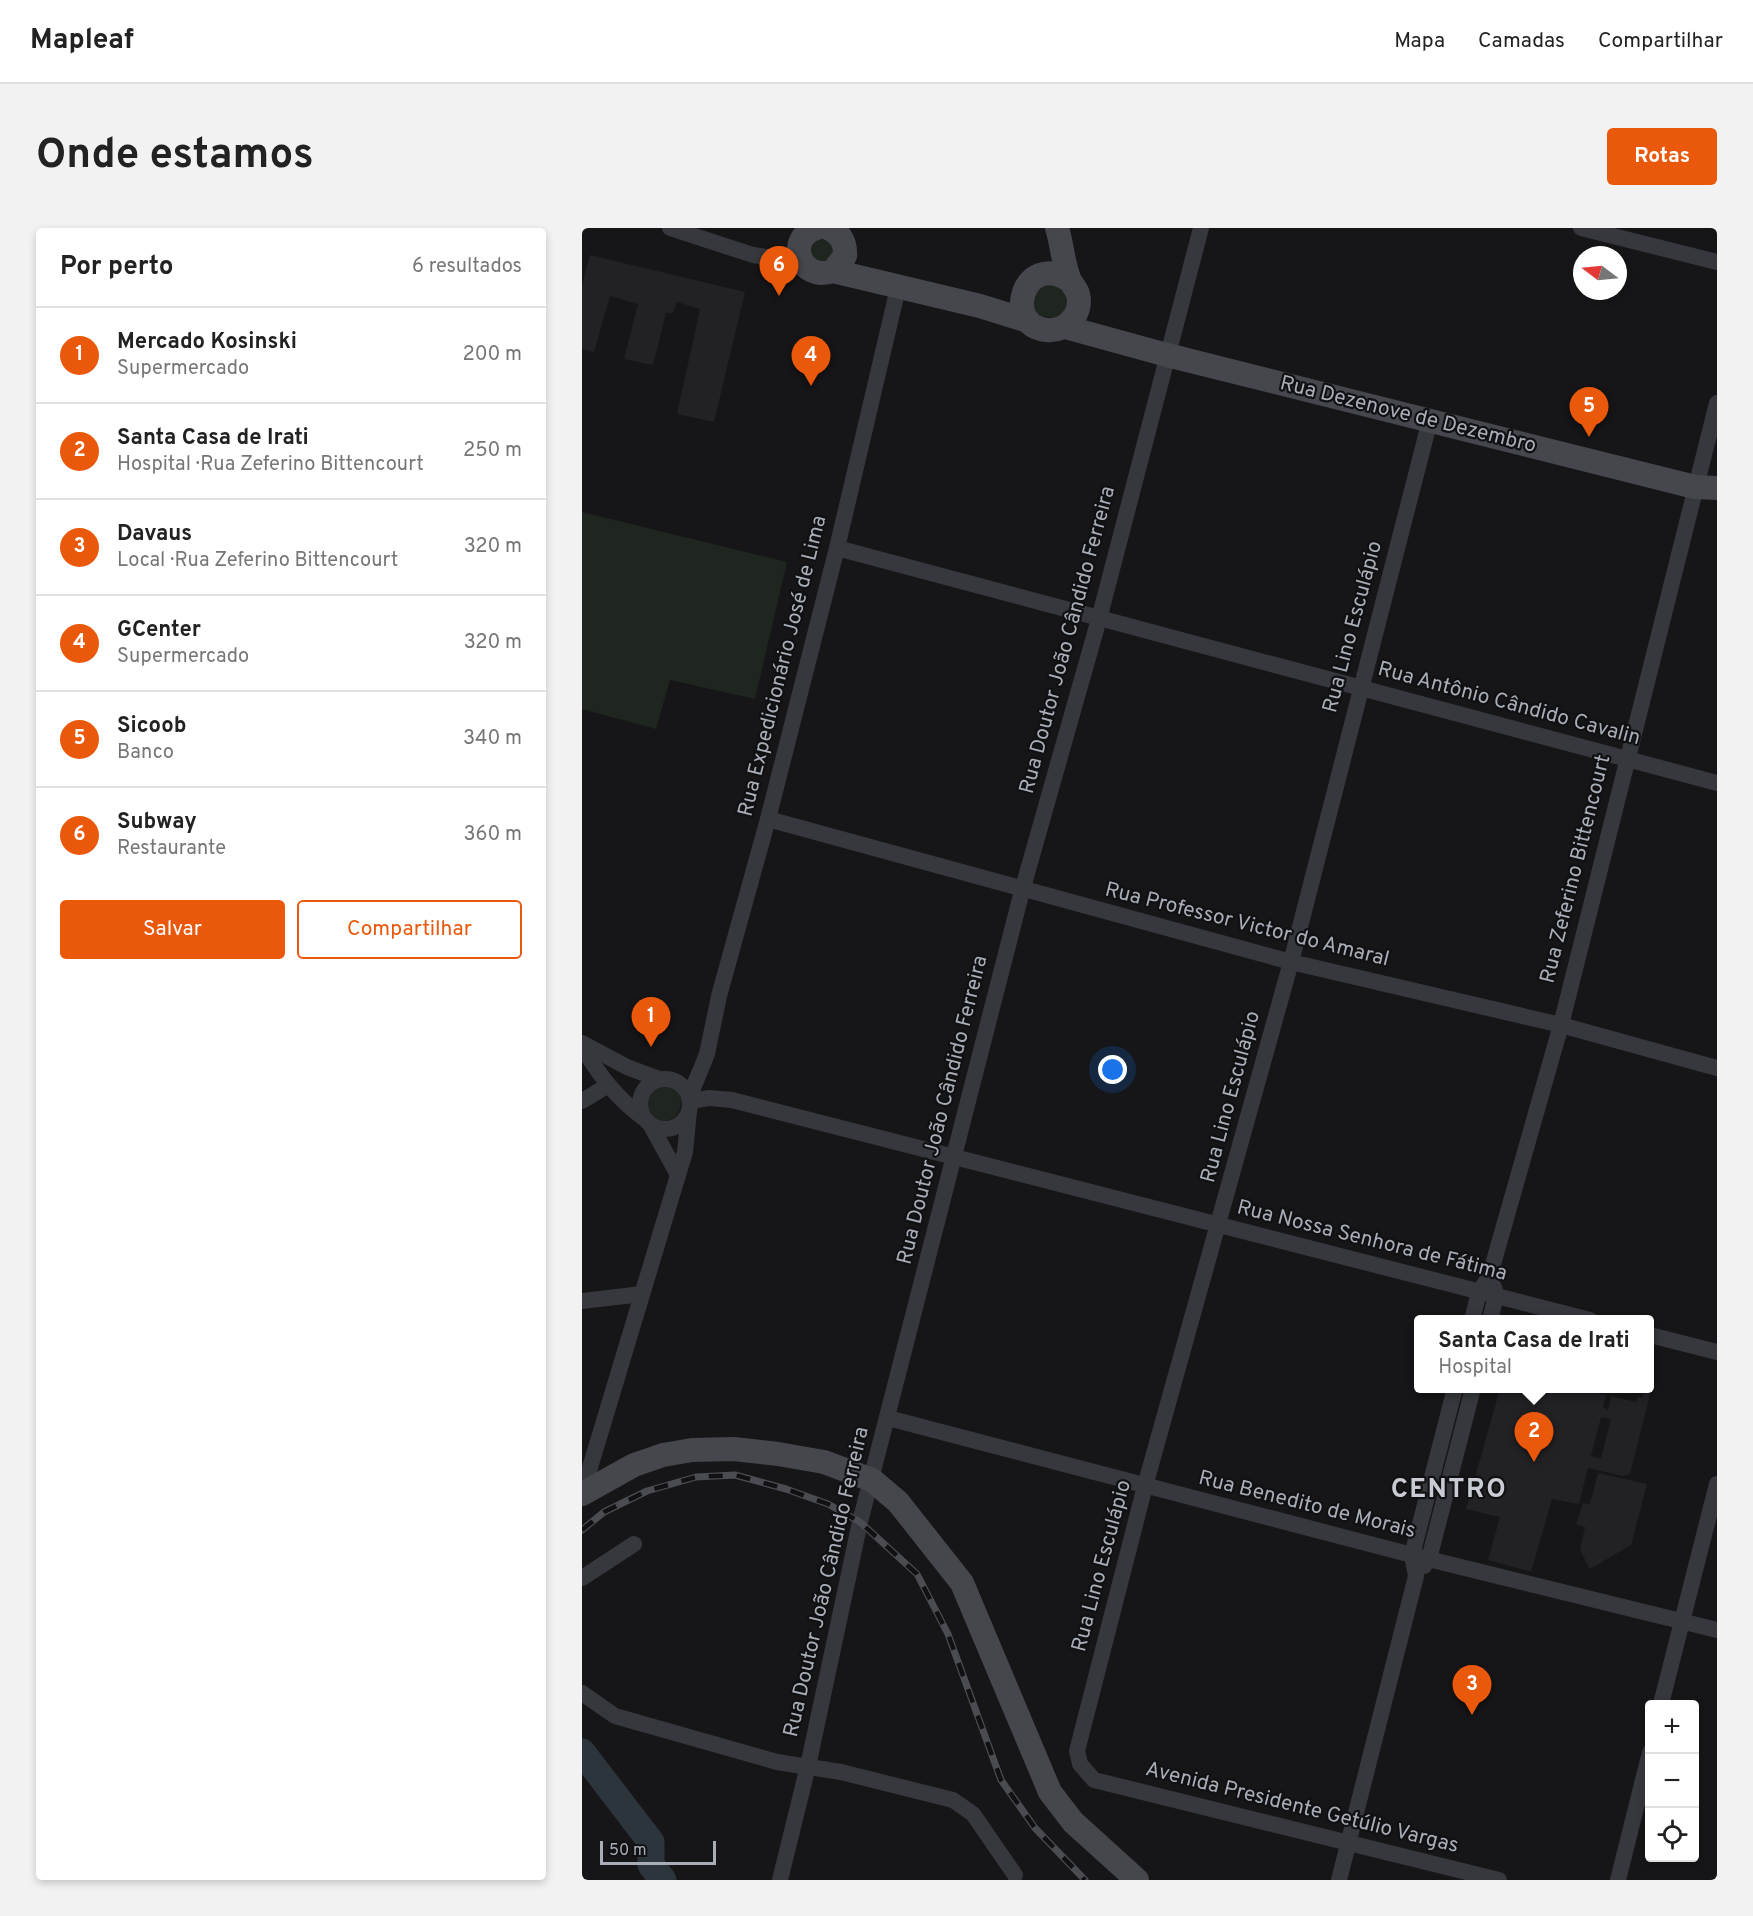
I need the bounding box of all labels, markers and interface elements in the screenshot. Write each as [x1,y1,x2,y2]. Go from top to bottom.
text: Mapleaf [30,23,134,59]
text: Mapa [1394,28,1445,55]
text: Camadas [1478,28,1565,55]
text: Compartilhar [1598,28,1723,55]
button: Rotas [1607,128,1717,185]
text: Onde estamos [36,130,314,183]
north arrow [1573,246,1627,300]
pin: 6 [760,247,798,296]
text: Por perto [60,251,174,284]
text: 6 resultados [412,254,522,280]
text: Mercado Kosinski [117,329,297,356]
pin: 4 [792,336,830,386]
text: 1 [76,342,84,368]
text: 200 m [463,342,522,368]
text: Supermercado [117,356,249,382]
street label: Rua Dezenove de Dezembro [1277,370,1539,460]
pin: 5 [1570,388,1608,437]
text: Santa Casa de Irati [117,425,309,452]
text: 2 [73,438,86,464]
text: 250 m [463,438,522,464]
text: Hospital · Rua Zeferino Bittencourt [117,452,424,478]
street label: Rua Doutor João Cândido Ferreira [1014,483,1122,797]
street label: Rua Expedicionário José de Lima [732,513,834,819]
text: Davaus [117,521,192,548]
text: 3 [74,534,86,560]
text: 320 m [464,534,522,560]
street label: Rua Lino Esculápio [1317,538,1389,716]
text: Local · Rua Zeferino Bittencourt [117,548,398,574]
text: GCenter [117,617,201,644]
text: 4 [73,630,86,656]
text: 320 m [464,630,522,656]
text: Supermercado [117,644,249,670]
street label: Rua Antônio Cândido Cavalin [1375,656,1643,752]
text: Sicoob [117,713,186,740]
text: 5 [73,726,86,752]
text: 340 m [463,726,522,752]
text: Banco [117,740,174,766]
street label: Rua Zeferino Bittencourt [1535,752,1617,986]
text: Subway [117,809,197,836]
text: 6 [73,822,86,848]
text: 360 m [464,822,522,848]
text: Restaurante [117,836,226,862]
street label: Rua Professor Victor do Amaral [1102,877,1392,973]
button: Salvar [60,900,285,959]
button: Compartilhar [297,900,522,959]
street label: Rua Doutor João Cândido Ferreira [891,953,995,1267]
pin: 1 [632,998,670,1047]
street label: Rua Lino Esculápio [1195,1008,1267,1186]
your location [1098,1055,1127,1084]
street label: Rua Nossa Senhora de Fátima [1234,1194,1510,1288]
popup [1414,1315,1654,1393]
text: Santa Casa de Irati [1438,1328,1630,1355]
text: Hospital [1438,1355,1512,1381]
pin: 2 [1514,1412,1554,1462]
street label: Rua Doutor João Cândido Ferreira [778,1424,876,1740]
street label: Rua Benedito de Morais [1196,1465,1418,1545]
district label: CENTRO [1391,1473,1507,1507]
street label: Rua Lino Esculápio [1066,1477,1138,1655]
pin: 3 [1452,1666,1492,1715]
map controls [1645,1700,1699,1862]
button: + [1645,1700,1699,1754]
button: − [1645,1754,1699,1808]
street label: Avenida Presidente Getúlio Vargas [1143,1756,1461,1860]
button: locate [1645,1808,1699,1862]
scale bar [600,1838,716,1866]
text: 50 m [609,1841,647,1861]

